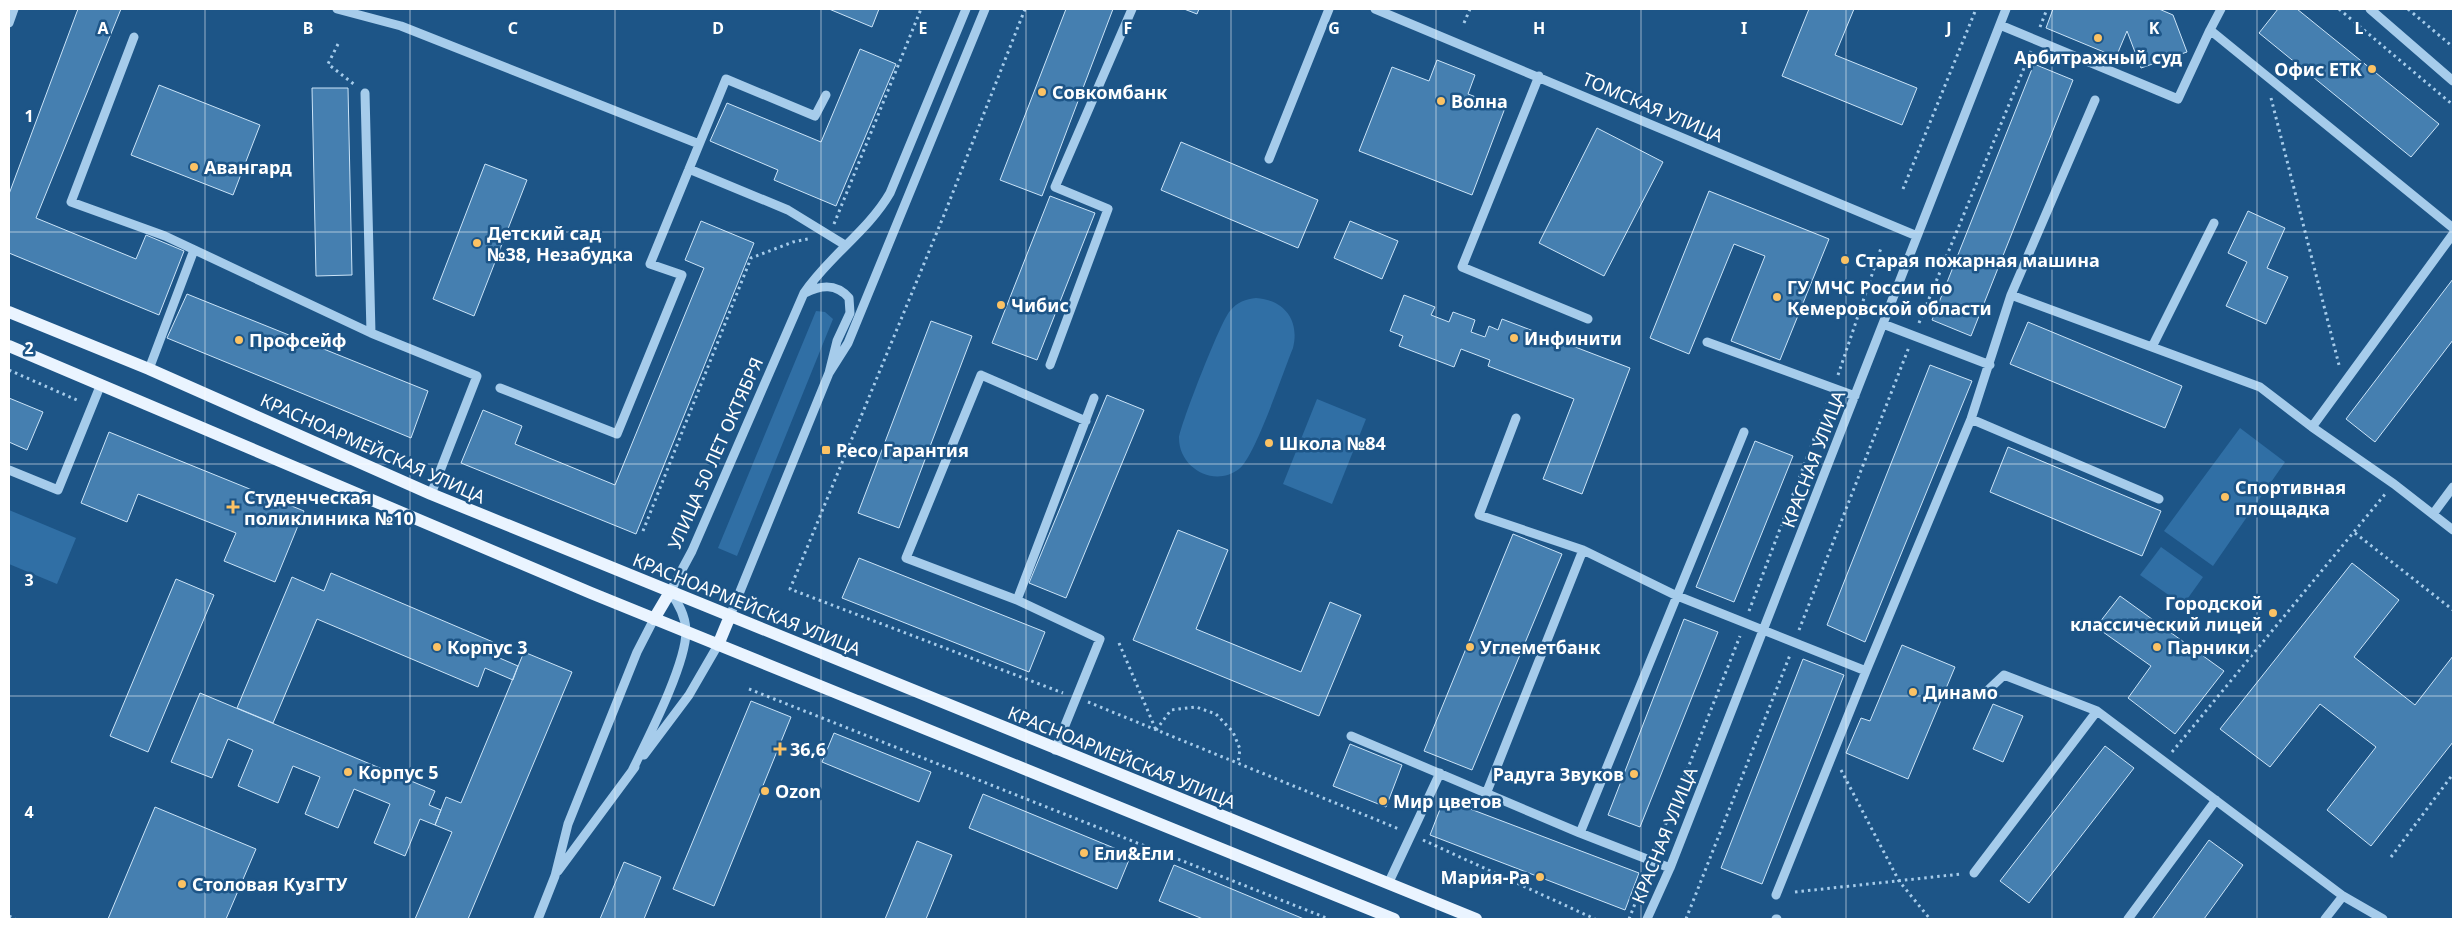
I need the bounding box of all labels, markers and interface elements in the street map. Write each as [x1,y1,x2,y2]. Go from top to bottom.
text: A [97,17,109,39]
text: B [303,17,313,39]
text: C [508,17,518,39]
text: D [712,17,724,39]
text: E [919,17,928,39]
text: F [1124,17,1132,39]
text: G [1328,17,1340,39]
text: H [1533,17,1545,39]
text: I [1741,17,1747,39]
text: J [1944,17,1952,39]
text: K [2149,17,2160,39]
text: L [2355,17,2364,39]
marker: Арбитражный суд [2092,32,2104,44]
place label: Арбитражный суд [2014,45,2183,69]
place label: Офис ЕТК [2274,57,2363,81]
marker: Офис ЕТК [2366,63,2378,75]
street label: ТОМСКАЯ УЛИЦА [1579,67,1727,148]
place label: Совкомбанк [1052,80,1167,104]
marker: Совкомбанк [1036,86,1048,98]
place label: Волна [1451,89,1508,113]
marker: Волна [1435,95,1447,107]
text: 1 [24,105,34,127]
place label: Авангард [204,155,292,179]
marker: Авангард [188,161,200,173]
place label: Детский сад №38, Незабудка [487,221,633,266]
marker: Детский сад №38, Незабудка [471,237,483,249]
place label: Старая пожарная машина [1855,248,2100,272]
marker: Старая пожарная машина [1839,254,1851,266]
place label: ГУ МЧС России по Кемеровской области [1787,275,1992,320]
marker: ГУ МЧС России по Кемеровской области [1771,291,1783,303]
place label: Чибис [1011,293,1069,317]
marker: Чибис [995,299,1007,311]
place label: Инфинити [1524,326,1622,350]
place label: Профсейф [249,328,346,352]
marker: Инфинити [1508,332,1520,344]
marker: Профсейф [233,334,245,346]
text: 2 [24,337,34,359]
street label: УЛИЦА 50 ЛЕТ ОКТЯБРЯ [662,353,768,553]
street label: КРАСНАЯ УЛИЦА [1776,386,1850,531]
street label: КРАСНОАРМЕЙСКАЯ УЛИЦА [257,387,490,509]
place label: Школа №84 [1279,431,1386,455]
marker: Школа №84 [1263,437,1275,449]
place label: Ресо Гарантия [836,438,969,462]
marker: Ресо Гарантия [820,444,832,456]
place label: Спортивная площадка [2235,475,2346,520]
place label: Студенческая поликлиника №10 [244,485,414,530]
marker: Спортивная площадка [2219,491,2231,503]
marker: Студенческая поликлиника №10 [226,500,240,514]
street label: КРАСНОАРМЕЙСКАЯ УЛИЦА [629,547,865,661]
text: 3 [24,569,34,591]
place label: Городской классический лицей [2070,591,2263,636]
marker: Городской классический лицей [2267,607,2279,619]
place label: Корпус 3 [447,635,528,659]
place label: Углеметбанк [1480,635,1601,659]
place label: Парники [2167,635,2250,659]
marker: Корпус 3 [431,641,443,653]
marker: Углеметбанк [1464,641,1476,653]
marker: Парники [2151,641,2163,653]
place label: Динамо [1923,680,1998,704]
marker: Динамо [1907,686,1919,698]
street label: КРАСНОАРМЕЙСКАЯ УЛИЦА [1004,700,1240,814]
place label: 36,6 [790,737,826,761]
marker: 36,6 [774,743,786,755]
place label: Корпус 5 [358,760,439,784]
place label: Радуга Звуков [1493,762,1624,786]
street label: КРАСНАЯ УЛИЦА [1626,763,1703,907]
marker: Корпус 5 [342,766,354,778]
marker: Радуга Звуков [1628,768,1640,780]
place label: Ozon [775,779,821,803]
marker: Ozon [759,785,771,797]
place label: Мир цветов [1393,789,1502,813]
marker: Мир цветов [1377,795,1389,807]
text: 4 [24,801,34,823]
place label: Ели&Ели [1094,841,1174,865]
marker: Ели&Ели [1078,847,1090,859]
place label: Мария-Ра [1441,865,1530,889]
marker: Мария-Ра [1534,871,1546,883]
place label: Столовая КузГТУ [192,872,348,896]
marker: Столовая КузГТУ [176,878,188,890]

